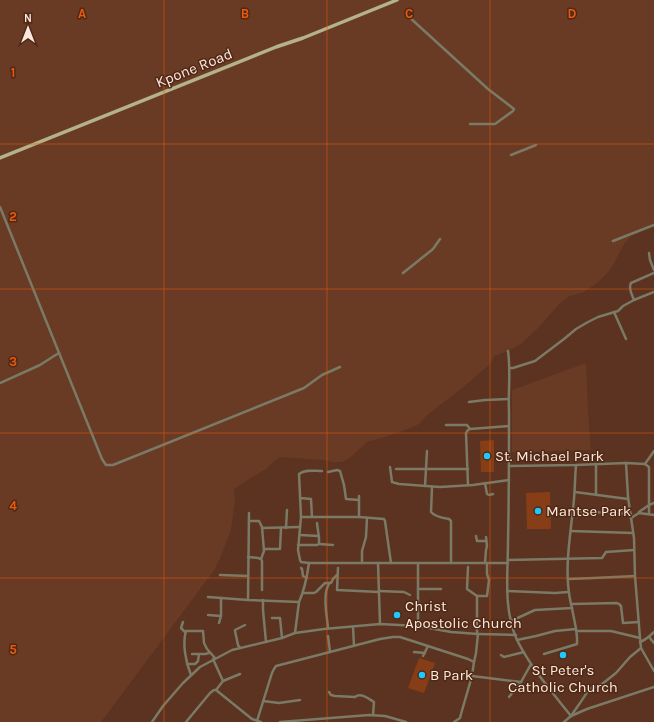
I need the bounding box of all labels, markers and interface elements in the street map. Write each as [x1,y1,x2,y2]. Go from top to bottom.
text: A [78,6,86,21]
text: B [241,6,249,21]
text: C [405,6,413,21]
text: D [568,6,577,21]
north arrow [8,8,48,48]
text: N [24,12,32,25]
street label: Kpone Road [153,44,235,92]
text: 1 [11,65,15,80]
text: 2 [9,209,17,224]
text: 3 [9,354,17,369]
place label: St. Michael Park [495,447,604,465]
marker: St. Michael Park [482,451,492,461]
text: 4 [9,498,17,513]
place label: Mantse Park [546,502,631,520]
marker: Mantse Park [533,506,543,516]
place label: Christ Apostolic Church [405,597,522,632]
marker: Christ Apostolic Church [392,610,402,620]
text: 5 [9,642,17,657]
marker: St Peter's Catholic Church [558,650,568,660]
place label: St Peter's Catholic Church [508,661,618,696]
place label: B Park [430,666,473,684]
marker: B Park [417,670,427,680]

